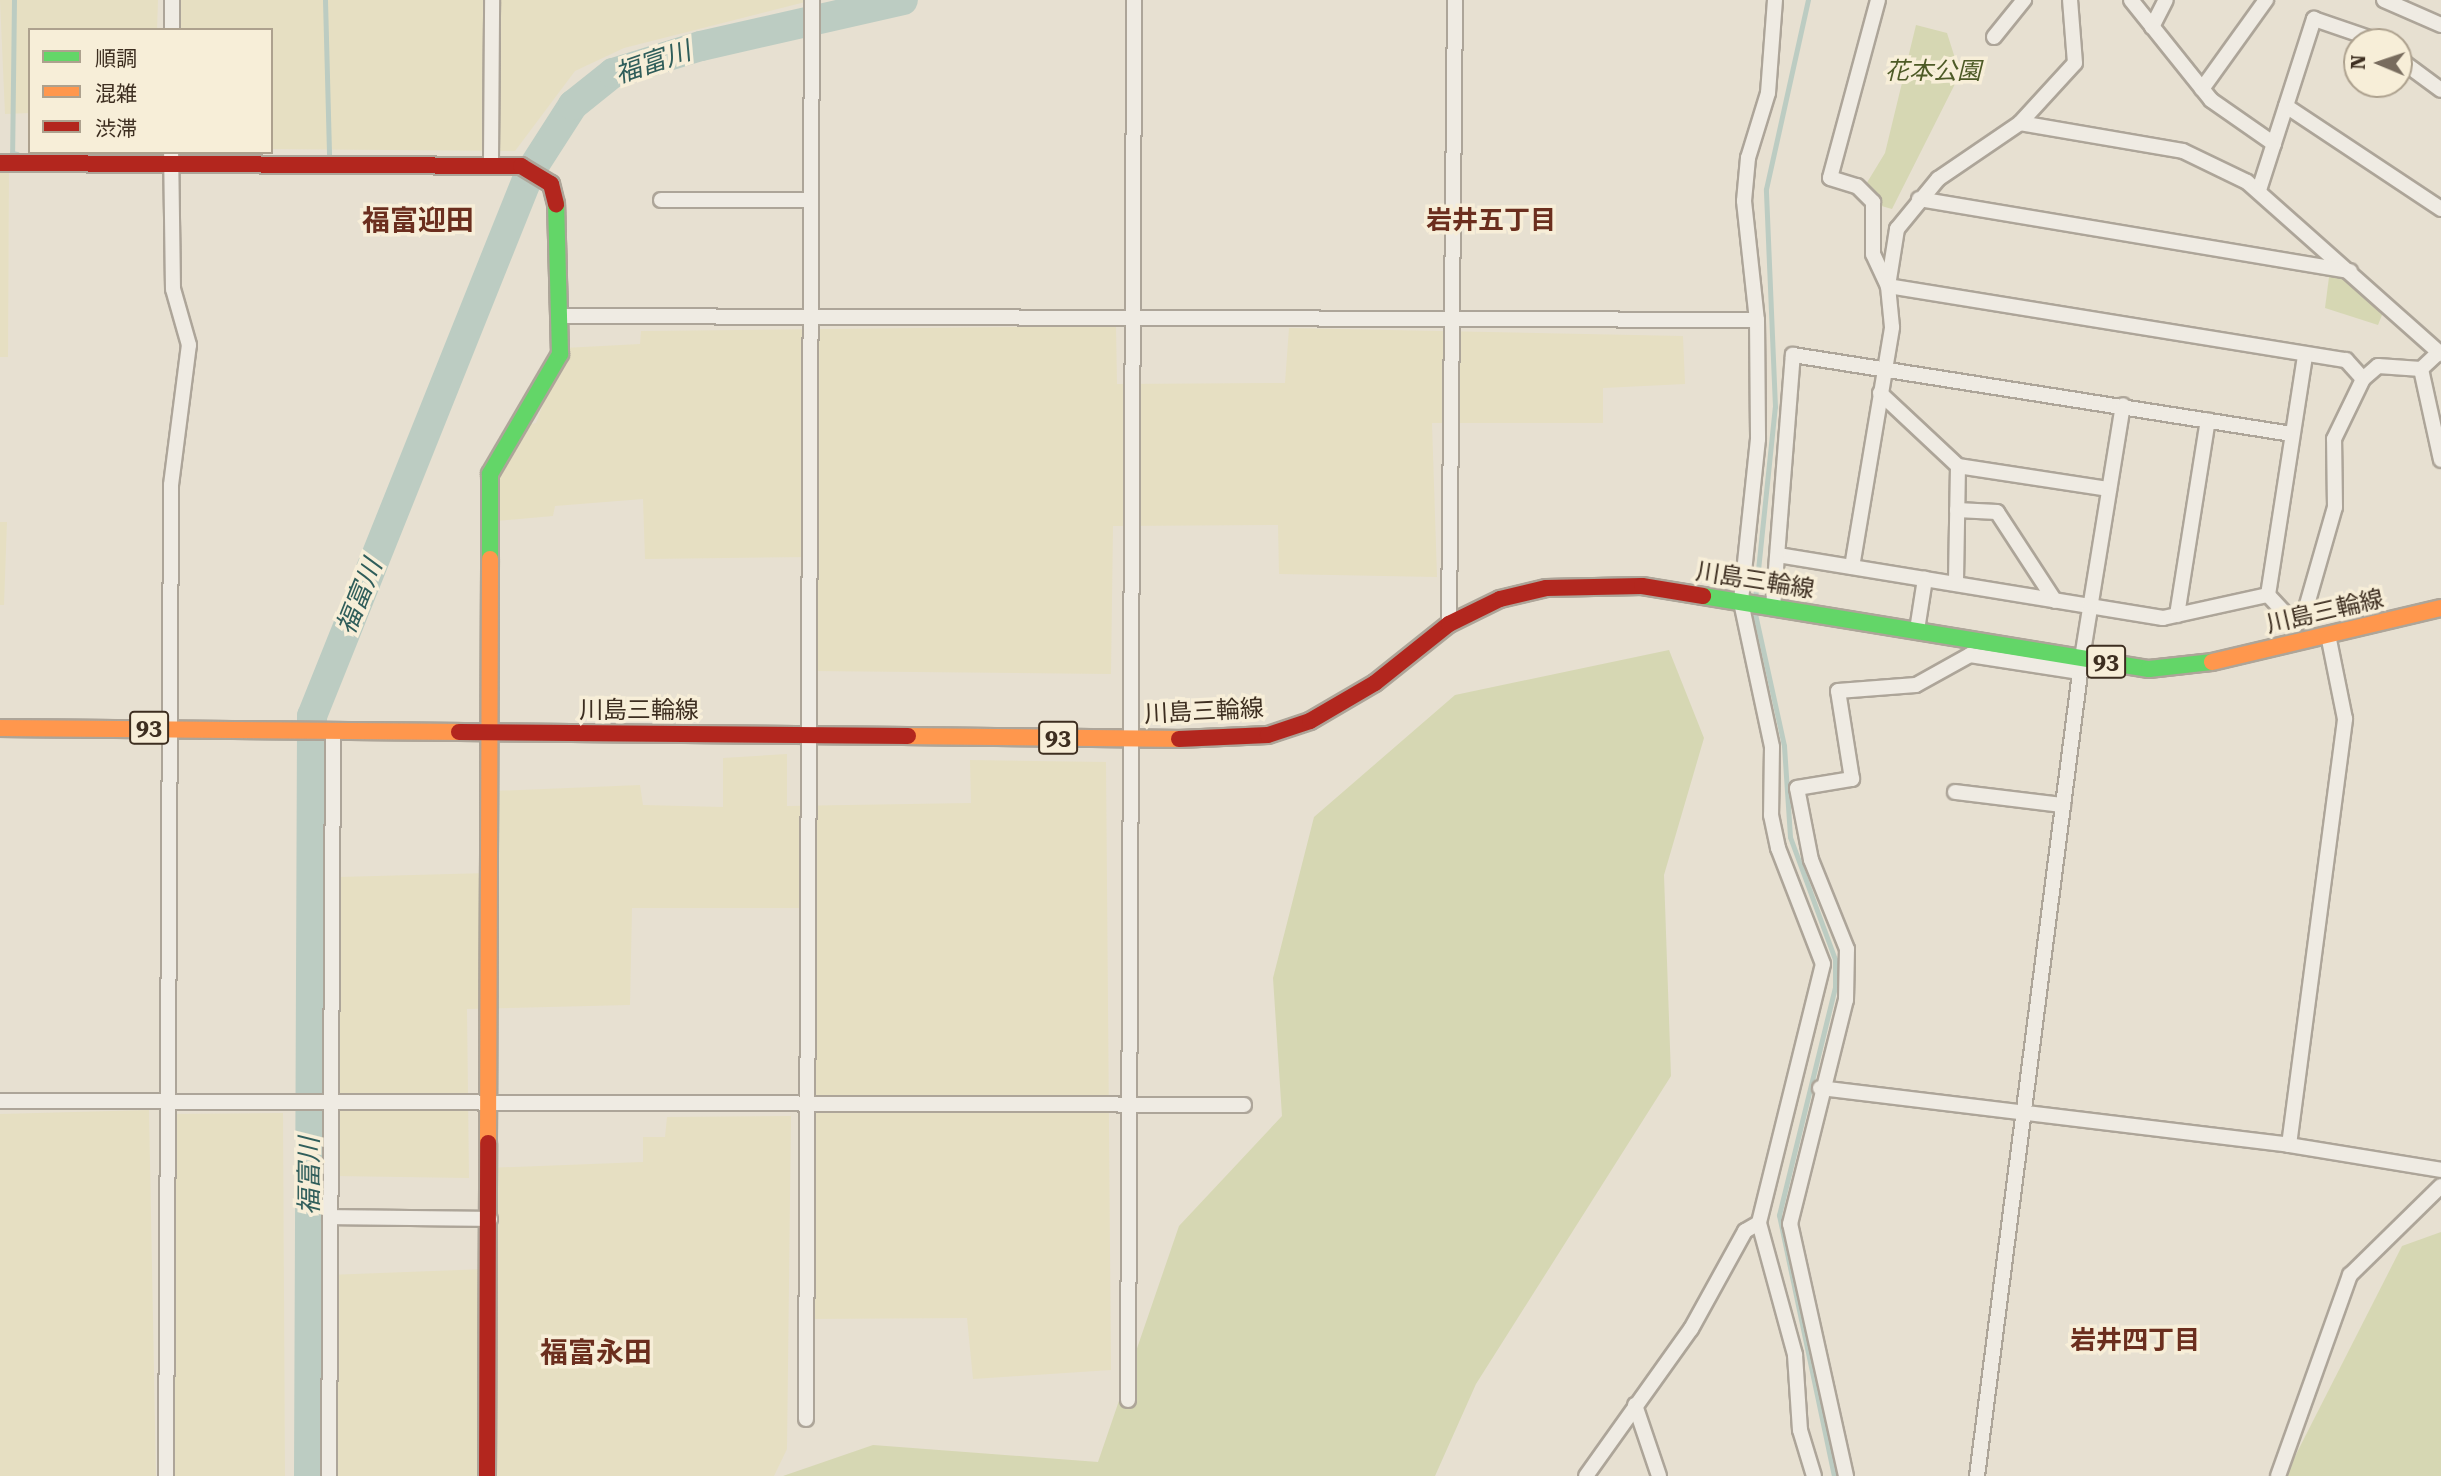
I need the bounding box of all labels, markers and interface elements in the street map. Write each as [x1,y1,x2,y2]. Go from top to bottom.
legend [28,28,273,154]
north arrow [2343,28,2413,98]
water label: 福富川 [611,36,695,90]
text: 順調 [95,47,137,71]
text: N [2347,55,2370,70]
park label: 花本公園 [1885,58,1981,86]
text: 混雑 [95,82,137,106]
text: 渋滞 [95,117,137,141]
district label: 福富迎田 [362,204,474,238]
district label: 岩井五丁目 [1426,205,1556,237]
water label: 福富川 [331,555,389,639]
street label: 川島三輪線 [1693,557,1817,605]
street label: 川島三輪線 [2263,584,2387,640]
road number: 93 [2085,642,2127,682]
street label: 川島三輪線 [1143,694,1265,730]
street label: 川島三輪線 [579,697,699,725]
road number: 93 [128,708,170,748]
road number: 93 [1037,718,1079,758]
water label: 福富川 [294,1137,326,1215]
district label: 岩井四丁目 [2070,1325,2200,1357]
district label: 福富永田 [540,1336,652,1370]

